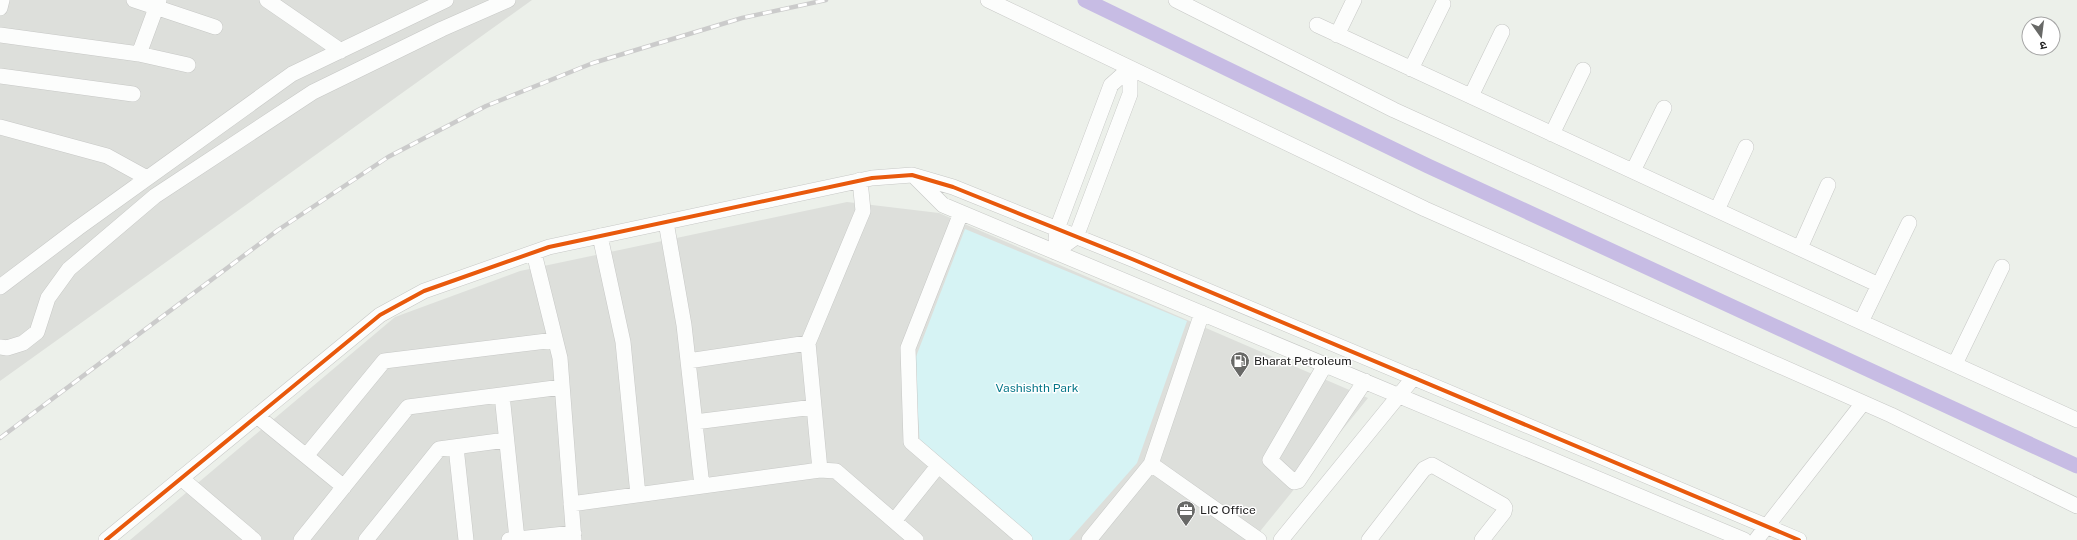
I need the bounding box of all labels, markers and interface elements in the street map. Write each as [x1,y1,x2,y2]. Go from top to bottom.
north arrow [2021,16,2061,56]
text: उ [2038,39,2048,52]
fuel station icon: Bharat Petroleum [1229,350,1251,378]
place label: Bharat Petroleum [1254,354,1352,368]
park label: Vashishth Park [996,381,1079,395]
office icon: LIC Office [1175,499,1197,527]
place label: LIC Office [1200,503,1256,517]

